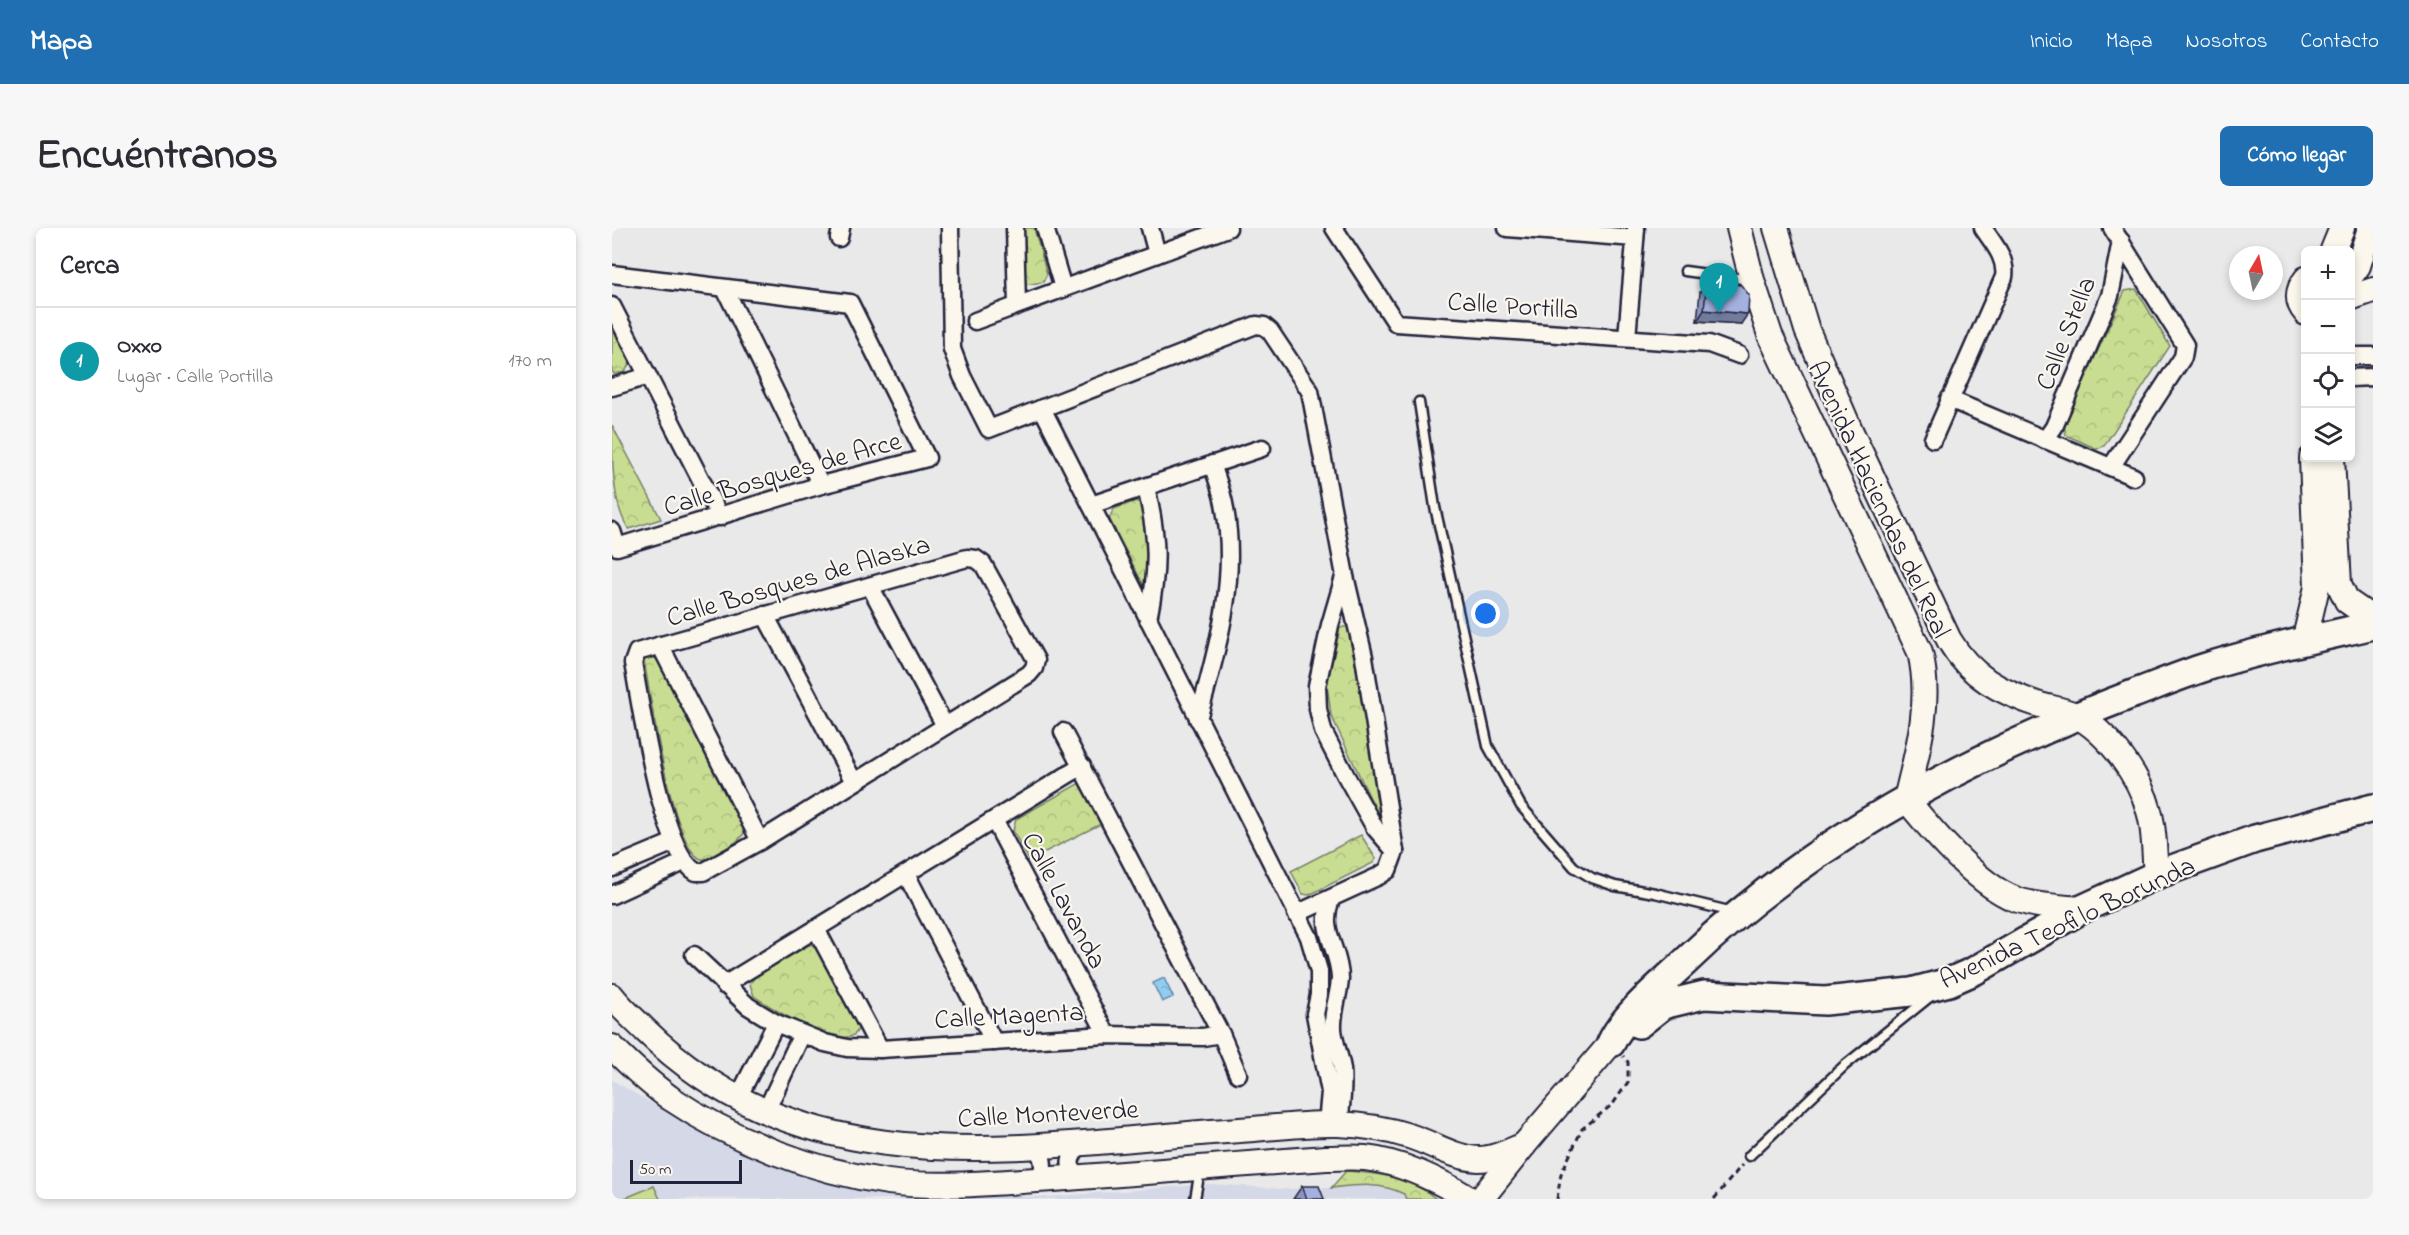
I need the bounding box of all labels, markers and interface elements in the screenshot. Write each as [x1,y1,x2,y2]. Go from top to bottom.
text: Mapa [30,22,92,63]
text: Inicio [2030,27,2073,57]
text: Mapa [2106,27,2153,57]
text: Nosotros [2186,27,2268,57]
text: Contacto [2301,27,2379,57]
text: Encuéntranos [36,126,278,187]
button: Cómo llegar [2220,126,2373,186]
north arrow [2229,246,2283,300]
map controls [2301,246,2355,462]
button: + [2301,246,2355,300]
text: Cerca [60,248,120,286]
pin: 1 [1700,264,1738,313]
street label: Calle Stella [2027,271,2108,397]
street label: Calle Portilla [1446,283,1580,332]
button: − [2301,300,2355,354]
text: Oxxo [117,331,162,363]
text: 1 [76,347,83,376]
text: 170 m [508,347,552,376]
button: locate [2301,354,2355,408]
street label: Avenida Haciendas del Real [1796,355,1959,645]
text: Lugar · Calle Portilla [117,363,273,392]
button: layers [2301,408,2355,462]
street label: Calle Bosques de Arce [659,423,907,528]
street label: Calle Bosques de Alaska [662,526,935,639]
your location [1471,599,1500,628]
street label: Calle Lavanda [1010,826,1115,977]
street label: Avenida Teofilo Borunda [1934,848,2202,1001]
street label: Calle Magenta [933,994,1085,1041]
street label: Calle Monteverde [957,1091,1141,1140]
scale bar [630,1157,742,1184]
text: 50 m [639,1158,671,1182]

